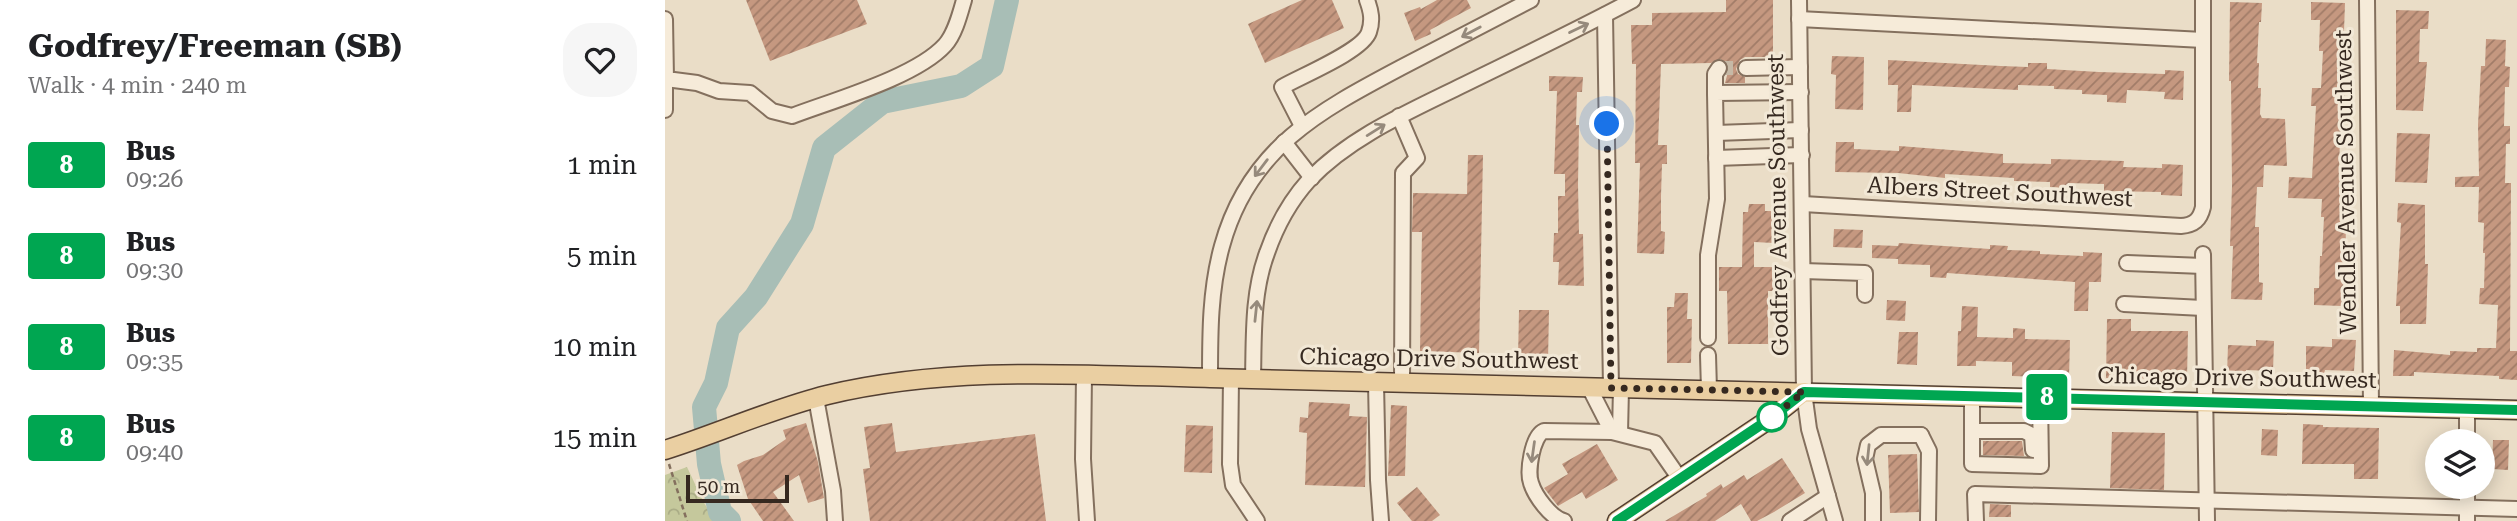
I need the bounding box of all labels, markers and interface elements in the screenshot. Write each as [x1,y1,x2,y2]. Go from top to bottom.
one-way arrow [1568,20,1589,34]
button: heart [563,23,637,97]
one-way arrow [1461,25,1481,39]
text: Godfrey/Freeman (SB) [28,26,402,65]
street label: Wendler Avenue Southwest [2330,29,2362,335]
street label: Godfrey Avenue Southwest [1762,53,1794,356]
text: Walk · 4 min · 240 m [28,72,247,99]
your location [1589,106,1624,141]
one-way arrow [1366,123,1385,138]
text: Bus [126,136,175,166]
text: 1 min [567,150,637,180]
text: 8 [60,151,73,179]
one-way arrow [1254,158,1269,176]
text: 09:26 [126,166,183,193]
street label: Albers Street Southwest [1866,172,2134,212]
text: Bus [126,227,175,257]
text: 5 min [567,241,637,271]
text: 8 [60,242,73,270]
text: 09:30 [126,257,183,284]
one-way arrow [1250,300,1263,323]
text: Bus [126,318,175,348]
text: 10 min [553,332,637,362]
text: 8 [60,333,73,361]
street label: Chicago Drive Southwest [1299,343,1579,375]
text: 09:35 [126,348,183,375]
street label: Chicago Drive Southwest [2097,362,2377,394]
line badge: 8 [2024,374,2070,420]
text: 8 [2040,383,2054,411]
unlabelled marker [1757,402,1787,432]
text: Bus [126,409,175,439]
text: 15 min [553,423,637,453]
text: 8 [60,424,73,452]
map controls [2425,429,2495,499]
button: layers [2425,429,2495,499]
text: 09:40 [126,439,183,466]
one-way arrow [1527,440,1540,463]
one-way arrow [1861,443,1874,466]
scale bar [686,472,789,504]
text: 50 m [697,475,740,498]

